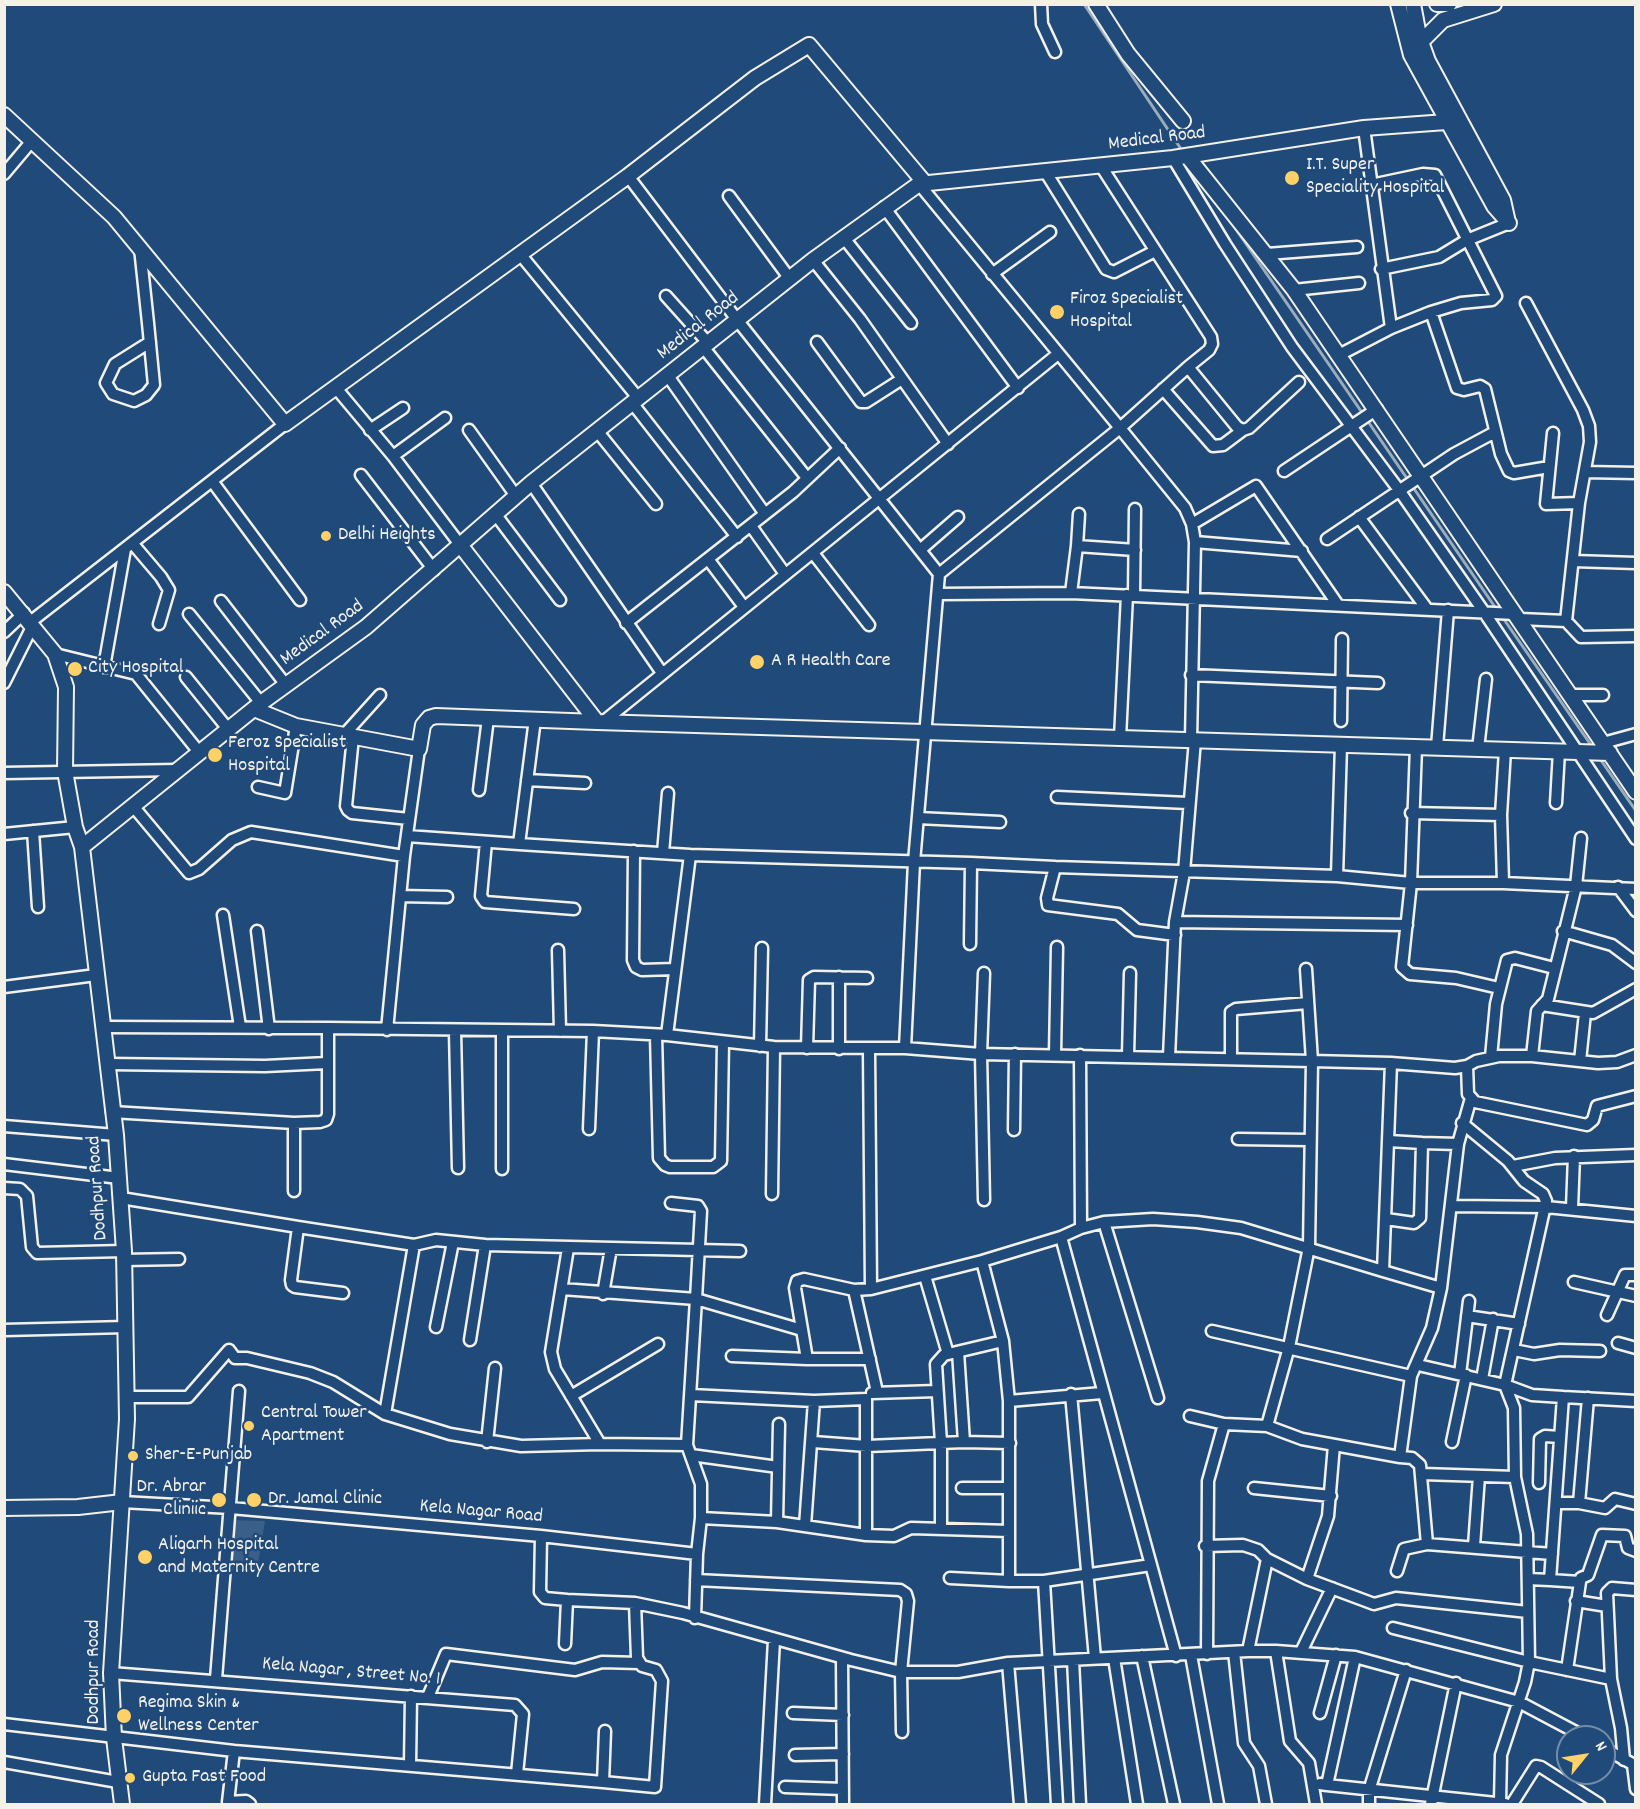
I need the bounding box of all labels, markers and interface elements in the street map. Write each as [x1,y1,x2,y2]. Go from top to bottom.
street label: Medical Road [1107,122,1207,158]
place label: I.T. Super Speciality Hospital [1306,154,1444,201]
marker: I.T. Super Speciality Hospital [1283,169,1301,187]
street label: Medical Road [653,287,745,367]
place label: Firoz Specialist Hospital [1070,288,1183,335]
marker: Firoz Specialist Hospital [1048,303,1066,321]
place label: Delhi Heights [338,524,436,548]
marker: Delhi Heights [319,529,333,543]
street label: Medical Road [276,596,370,672]
place label: A R Health Care [771,650,891,674]
marker: A R Health Care [748,653,766,671]
place label: City Hospital [88,657,184,681]
marker: City Hospital [66,660,84,678]
place label: Feroz Specialist Hospital [228,732,346,779]
marker: Feroz Specialist Hospital [206,746,224,764]
street label: Dodhpur Road [83,1135,115,1241]
place label: Central Tower Apartment [261,1402,367,1449]
marker: Central Tower Apartment [242,1419,256,1433]
place label: Sher-E-Punjab [145,1444,252,1468]
marker: Sher-E-Punjab [126,1449,140,1463]
place label: Dr. Abrar Cliniic [137,1476,206,1523]
place label: Dr. Jamal Clinic [268,1488,382,1512]
marker: Dr. Abrar Cliniic [210,1491,228,1509]
marker: Dr. Jamal Clinic [245,1491,263,1509]
street label: Kela Nagar Road [418,1496,544,1530]
place label: Aligarh Hospital and Maternity Centre [158,1534,320,1581]
marker: Aligarh Hospital and Maternity Centre [136,1548,154,1566]
street label: Dodhpur Road [83,1620,107,1724]
street label: Kela Nagar , Street No. 1 [261,1653,441,1693]
place label: Regima Skin & Wellness Center [138,1692,259,1739]
marker: Regima Skin & Wellness Center [115,1707,133,1725]
north arrow [1556,1725,1616,1785]
text: N [1588,1738,1612,1756]
place label: Gupta Fast Food [142,1766,266,1790]
marker: Gupta Fast Food [123,1771,137,1785]

